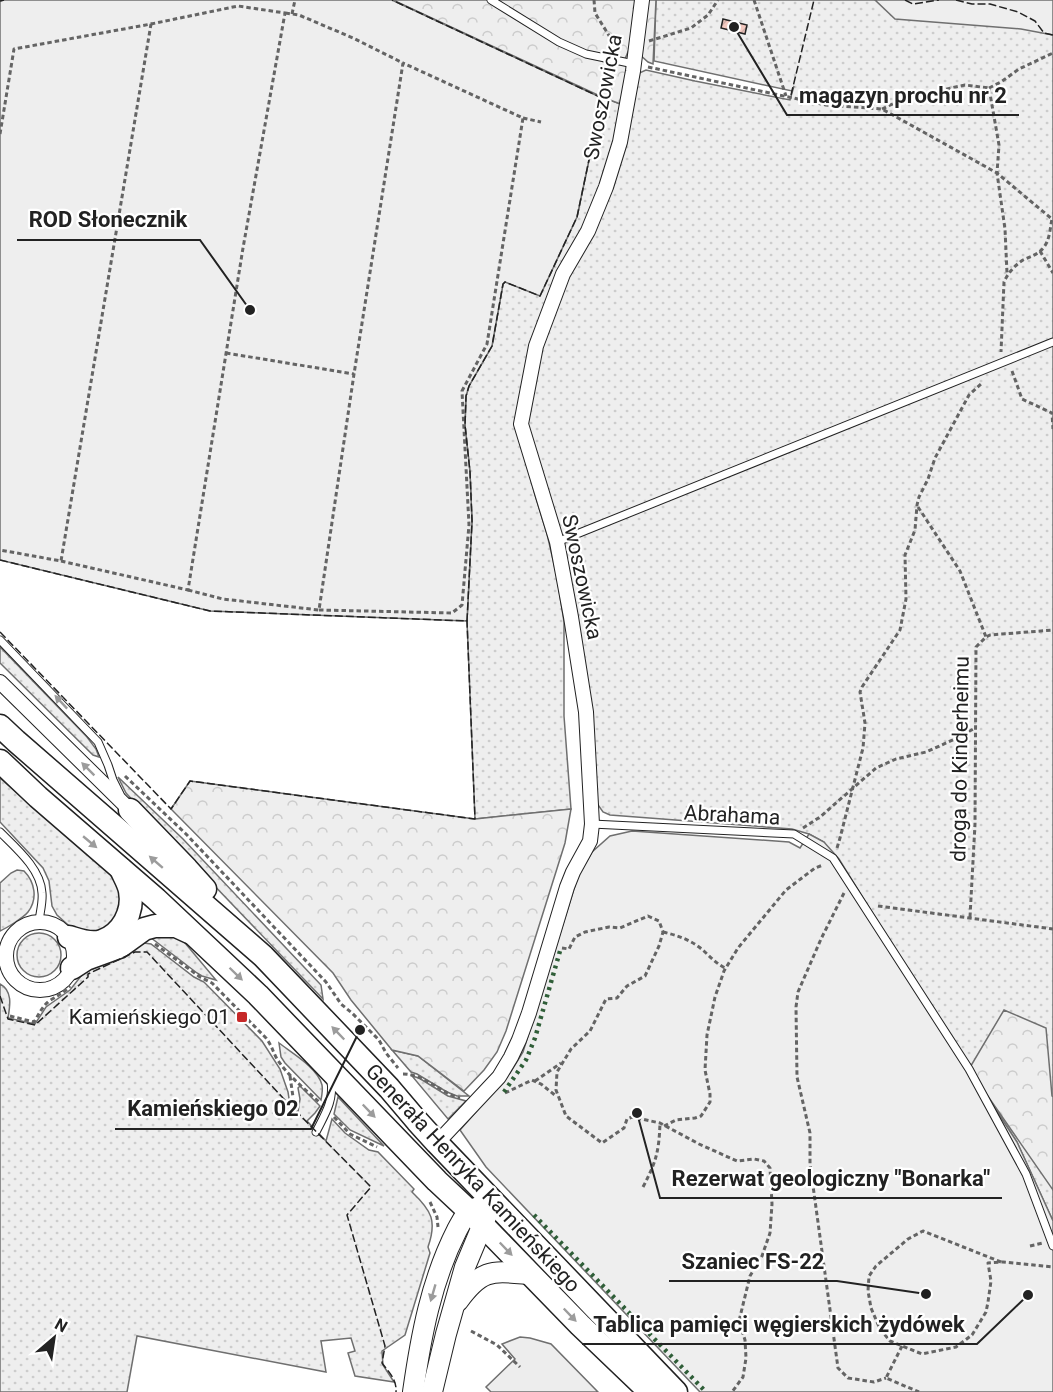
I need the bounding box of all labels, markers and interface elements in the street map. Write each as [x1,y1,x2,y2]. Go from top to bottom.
street label: Swoszowicka [579,32,627,162]
callout: magazyn prochu nr 2 [787,75,1019,115]
text: magazyn prochu nr 2 [799,83,1007,108]
callout: ROD Słonecznik [17,200,200,240]
text: ROD Słonecznik [29,207,188,232]
street label: Swoszowicka [557,512,607,642]
street label: droga do Kinderheimu [946,656,974,862]
one-way arrow [54,695,68,710]
one-way arrow [81,762,96,776]
street label: Abrahama [683,800,781,830]
one-way arrow [82,835,97,848]
one-way arrow [149,856,164,869]
one-way arrow [228,967,243,980]
place label: Kamieńskiego 01 [69,1005,230,1029]
marker: Kamieńskiego 01 [235,1010,249,1024]
one-way arrow [331,1026,345,1041]
street label: Generała Henryka Kamieńskiego [361,1059,585,1297]
callout: Kamieńskiego 02 [115,1089,311,1129]
text: Kamieńskiego 02 [127,1096,299,1121]
one-way arrow [362,1103,376,1118]
callout: Rezerwat geologiczny "Bonarka" [660,1158,1002,1198]
text: Rezerwat geologiczny "Bonarka" [672,1166,990,1191]
callout: Szaniec FS-22 [669,1241,837,1281]
one-way arrow [498,1242,512,1256]
text: Szaniec FS-22 [681,1249,825,1274]
one-way arrow [428,1284,437,1302]
callout: Tablica pamięci węgierskich żydówek [582,1304,977,1344]
north arrow [24,1308,84,1368]
one-way arrow [563,1308,577,1323]
text: Tablica pamięci węgierskich żydówek [593,1312,965,1337]
text: N [51,1314,71,1336]

